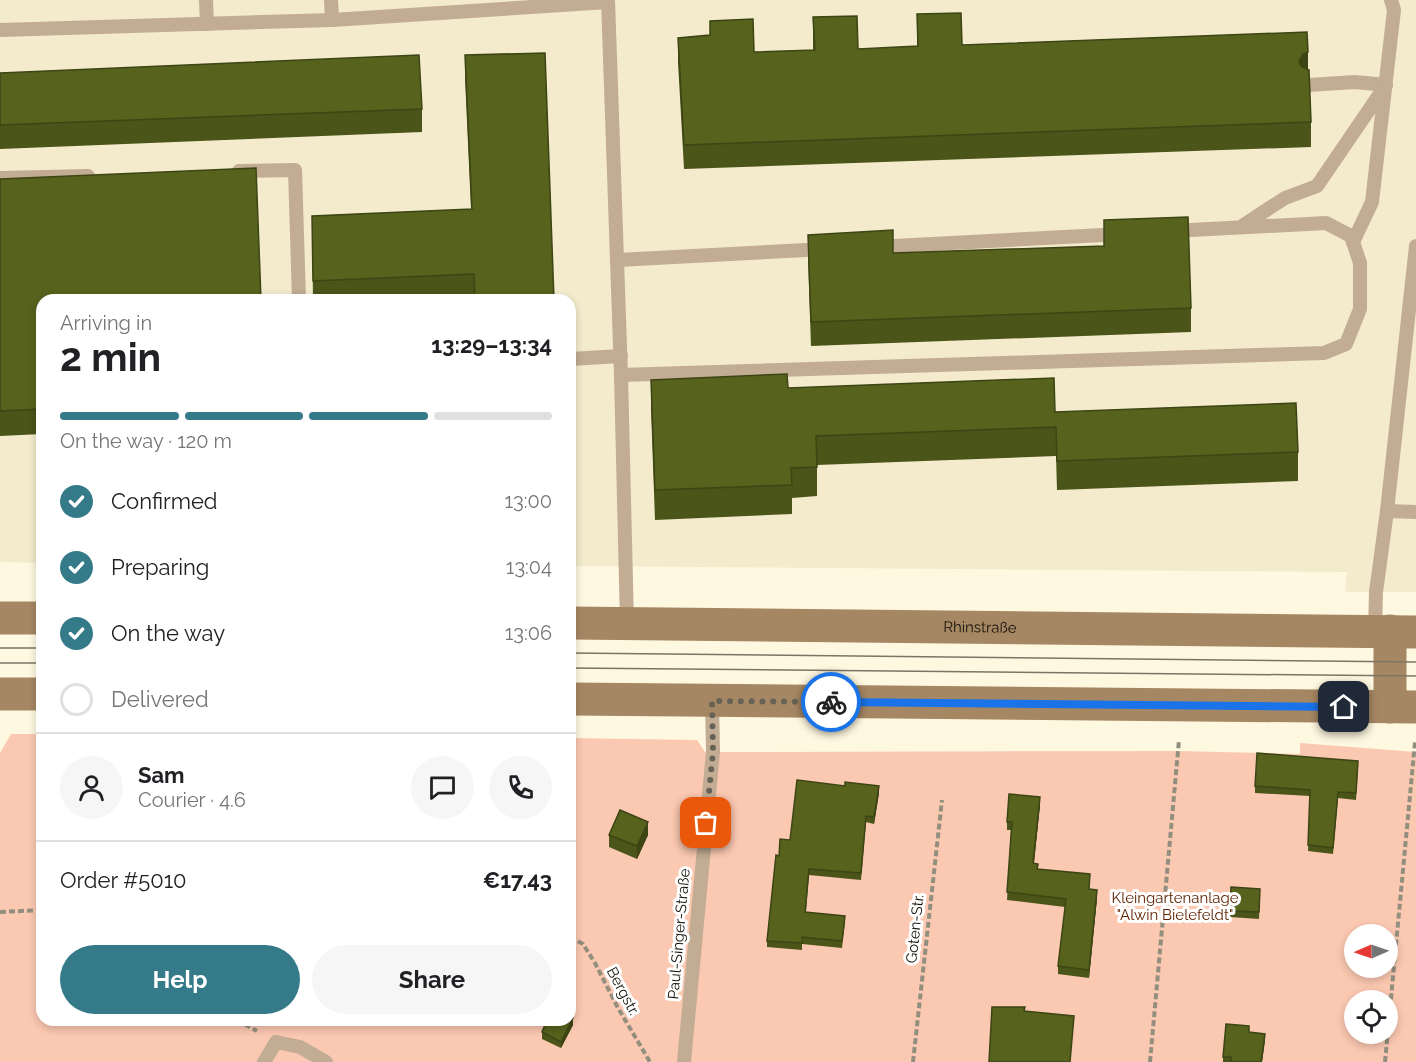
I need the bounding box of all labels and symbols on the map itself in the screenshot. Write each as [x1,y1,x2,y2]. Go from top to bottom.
street label: Rhinstraße [943,618,1017,637]
courier [801,672,861,732]
pin [1318,681,1369,732]
pin [680,797,731,848]
street label: Paul-Singer-Straße [664,868,694,1000]
park label: Kleingartenanlage "Alwin Bielefeldt" [1112,889,1239,924]
street label: Goten-Str. [902,894,928,964]
north arrow [1344,924,1398,978]
street label: Bergstr. [603,964,643,1018]

